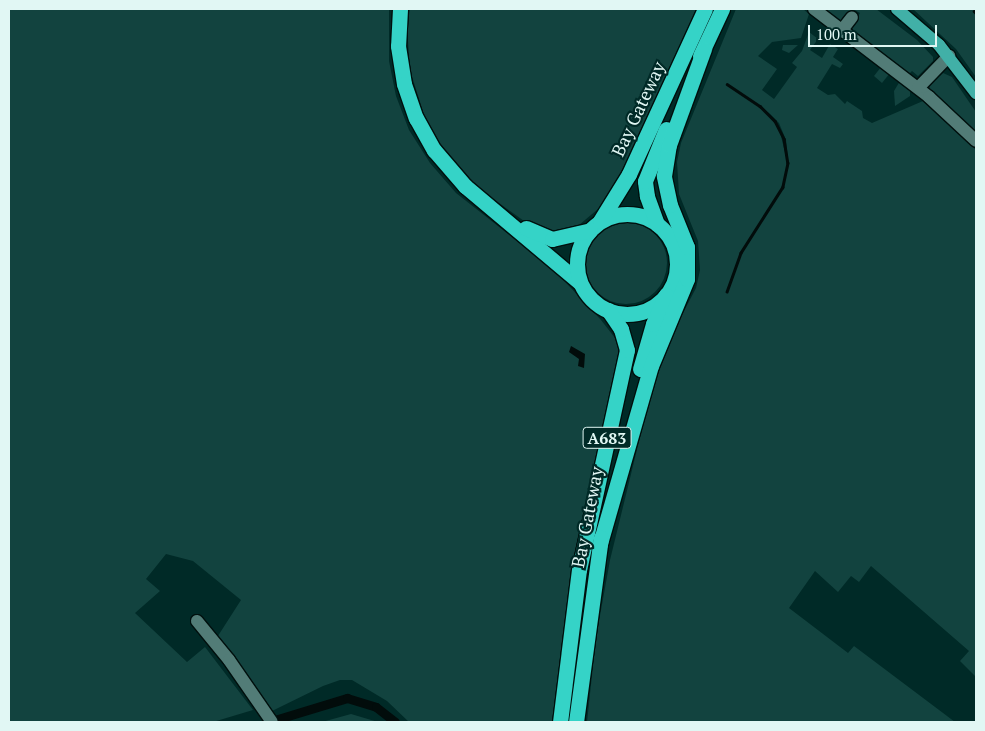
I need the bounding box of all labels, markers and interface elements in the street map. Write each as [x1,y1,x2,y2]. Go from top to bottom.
scale bar [810,15,939,47]
text: 100 m [816,24,857,44]
street label: Bay Gateway [607,58,669,160]
road number: A683 [582,424,632,452]
street label: Bay Gateway [567,465,607,569]

